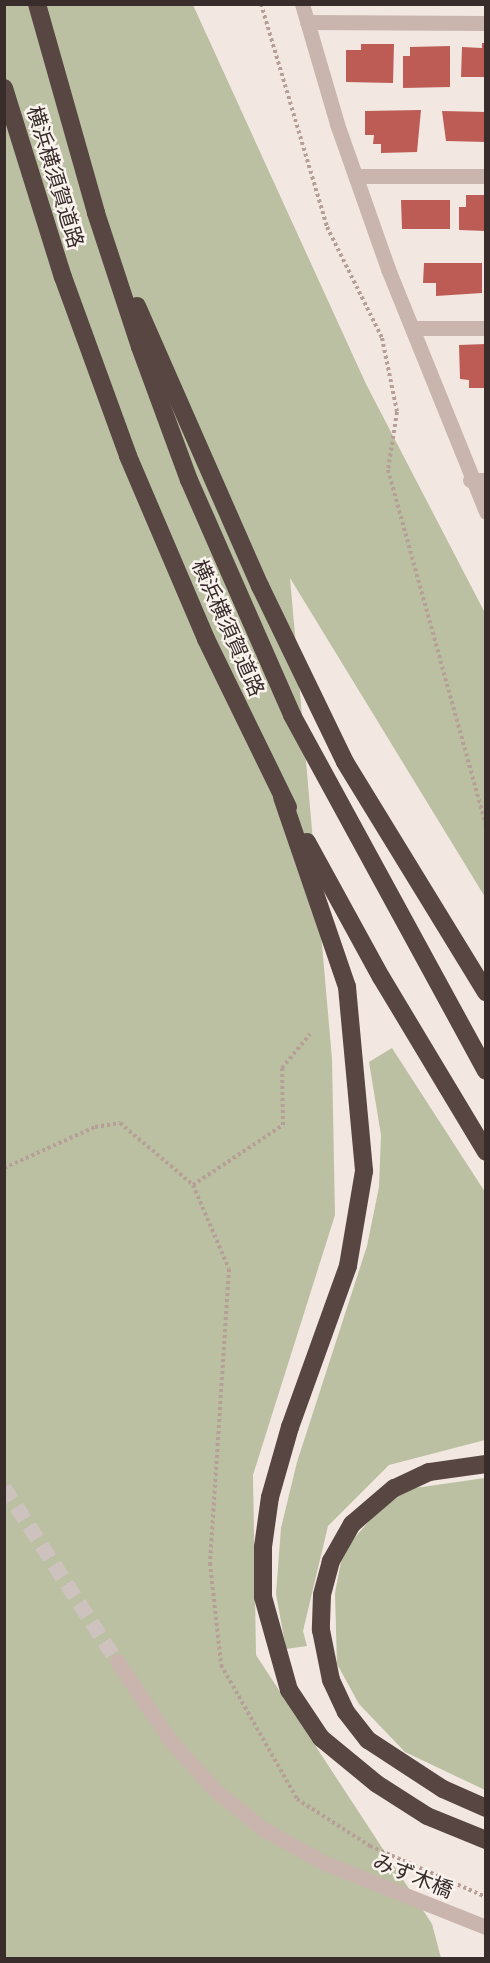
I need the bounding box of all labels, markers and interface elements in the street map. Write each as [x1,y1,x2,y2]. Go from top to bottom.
street label: 横浜横須賀道路 [21,103,89,251]
street label: 横浜横須賀道路 [187,556,269,700]
street label: みず木橋 [369,1849,457,1903]

